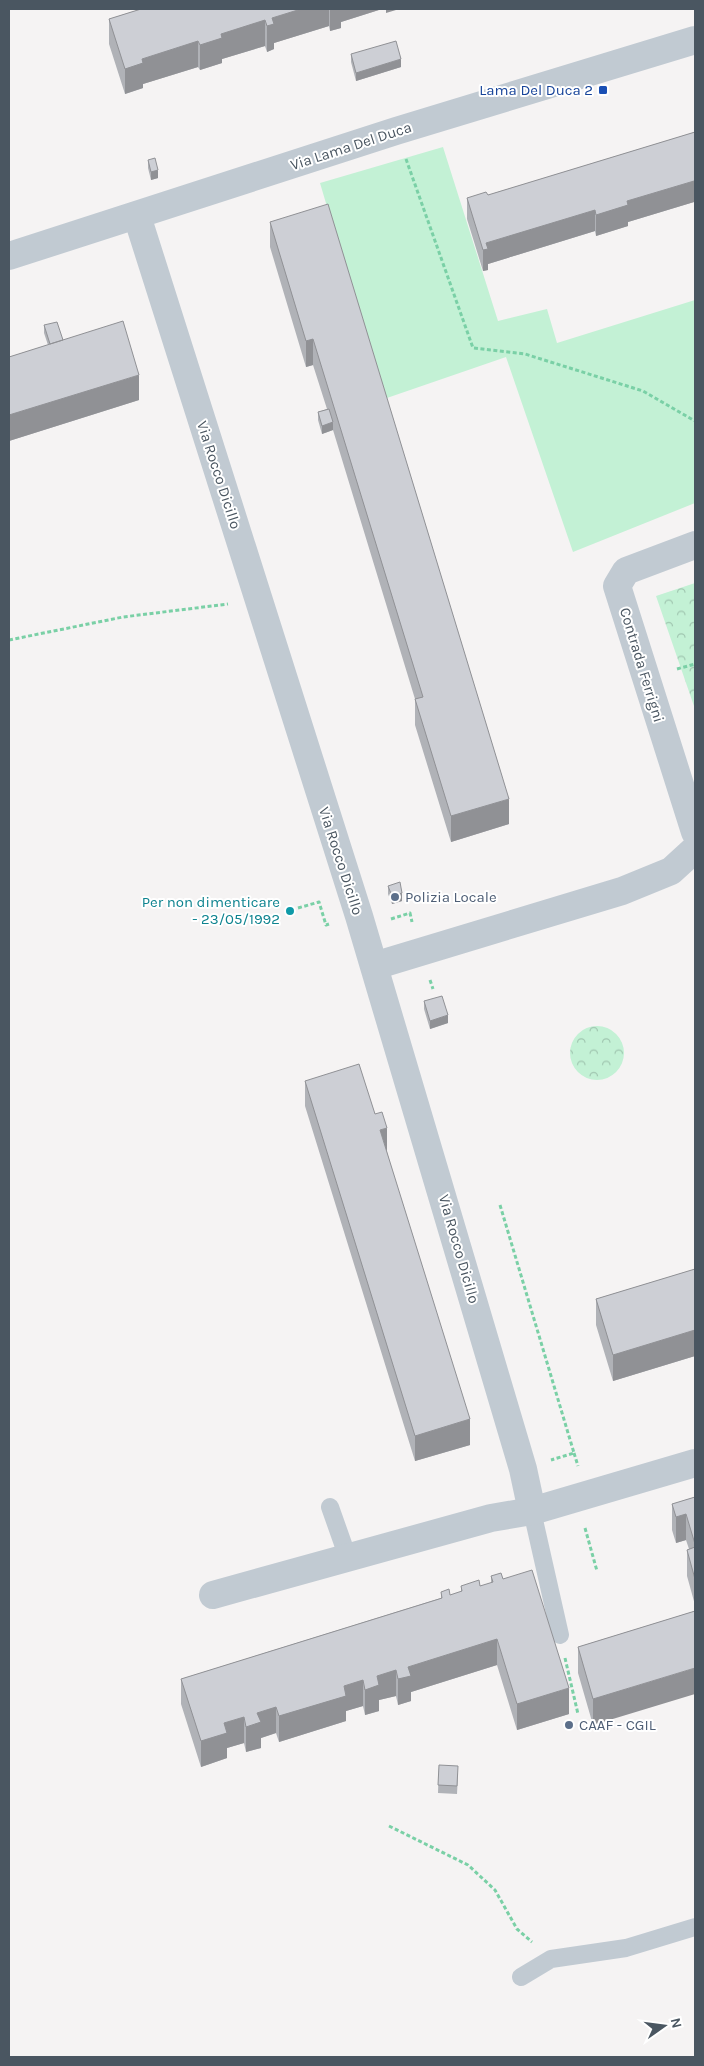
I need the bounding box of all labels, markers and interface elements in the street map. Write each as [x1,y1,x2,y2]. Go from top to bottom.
place label: Lama Del Duca 2 [479,81,593,99]
marker: Lama Del Duca 2 [597,84,609,96]
street label: Via Lama Del Duca [288,118,414,174]
street label: Via Rocco Dicillo [193,419,245,531]
street label: Contrada Ferrigni [616,606,668,724]
street label: Via Rocco Dicillo [315,805,367,917]
place label: Polizia Locale [405,888,497,906]
marker: Polizia Locale [389,891,401,903]
place label: Per non dimenticare - 23/05/1992 [142,893,280,928]
marker: Per non dimenticare - 23/05/1992 [284,905,296,917]
street label: Via Rocco Dicillo [435,1192,483,1306]
place label: CAAF - CGIL [579,1716,656,1734]
marker: CAAF - CGIL [563,1719,575,1731]
north arrow [639,2001,689,2051]
text: N [667,2016,686,2030]

